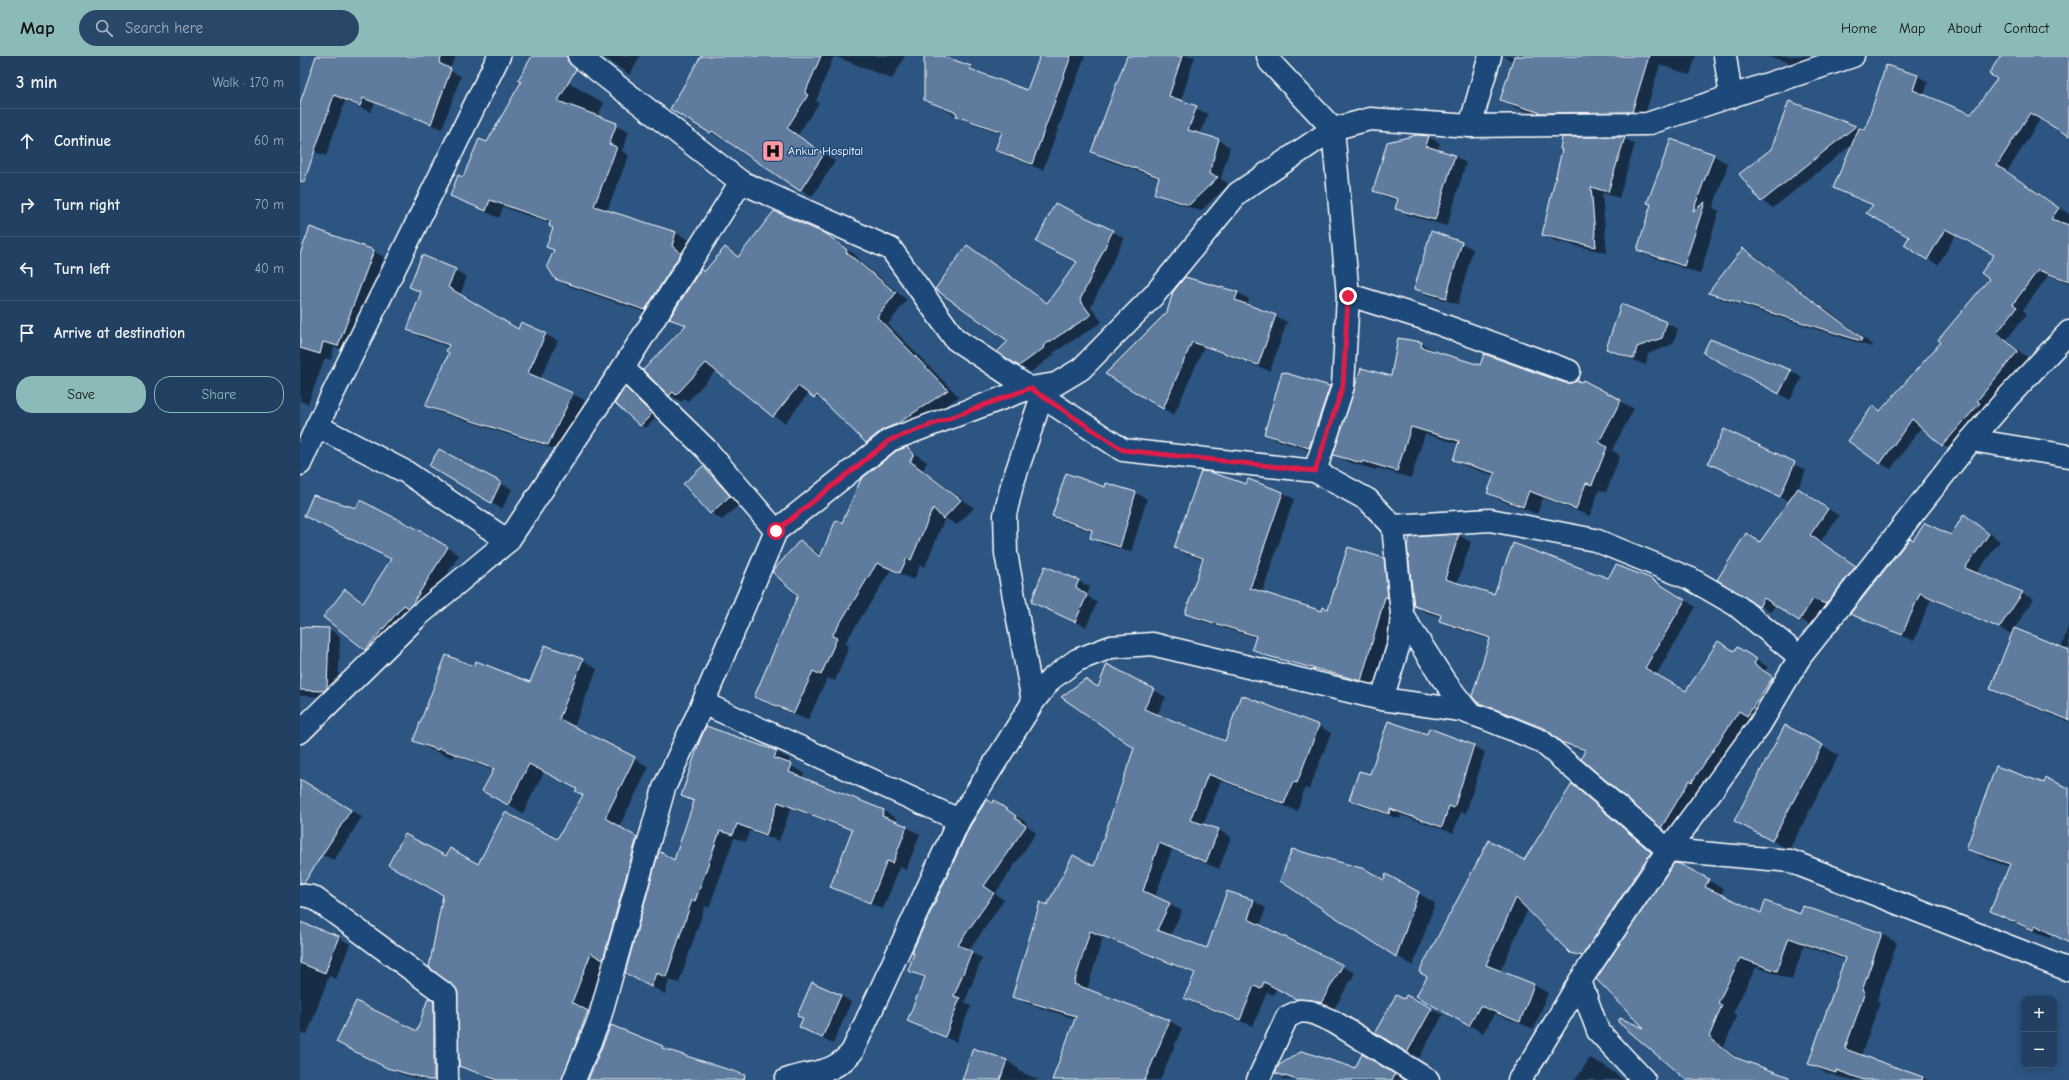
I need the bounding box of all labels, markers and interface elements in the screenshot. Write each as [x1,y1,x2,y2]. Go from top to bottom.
search box [79,10,359,46]
text: Map [20,17,55,39]
icon: search [93,17,115,39]
text: Search here [125,19,203,37]
text: Home [1841,20,1877,37]
text: Map [1899,20,1925,37]
text: About [1947,20,1982,37]
text: Contact [2004,20,2049,37]
text: 3 min [16,73,57,92]
text: Walk · 170 m [212,75,284,90]
icon: ahead [16,130,38,152]
text: Continue [54,132,111,150]
text: 60 m [254,133,284,148]
hospital icon: Ankur Hospital [760,138,786,164]
place label: Ankur Hospital [788,144,863,158]
icon: right [16,194,38,216]
text: Turn right [54,196,120,214]
text: 70 m [255,197,284,212]
icon: left [16,258,38,280]
text: Turn left [54,260,110,278]
text: 40 m [255,261,284,276]
route end [1339,287,1357,305]
icon: arrive [16,322,38,344]
text: Arrive at destination [54,324,185,342]
button: Save [16,376,146,413]
button: Share [154,376,284,413]
route start [767,522,785,540]
map controls [2021,996,2057,1068]
button: + [2021,996,2057,1032]
button: − [2021,1032,2057,1068]

